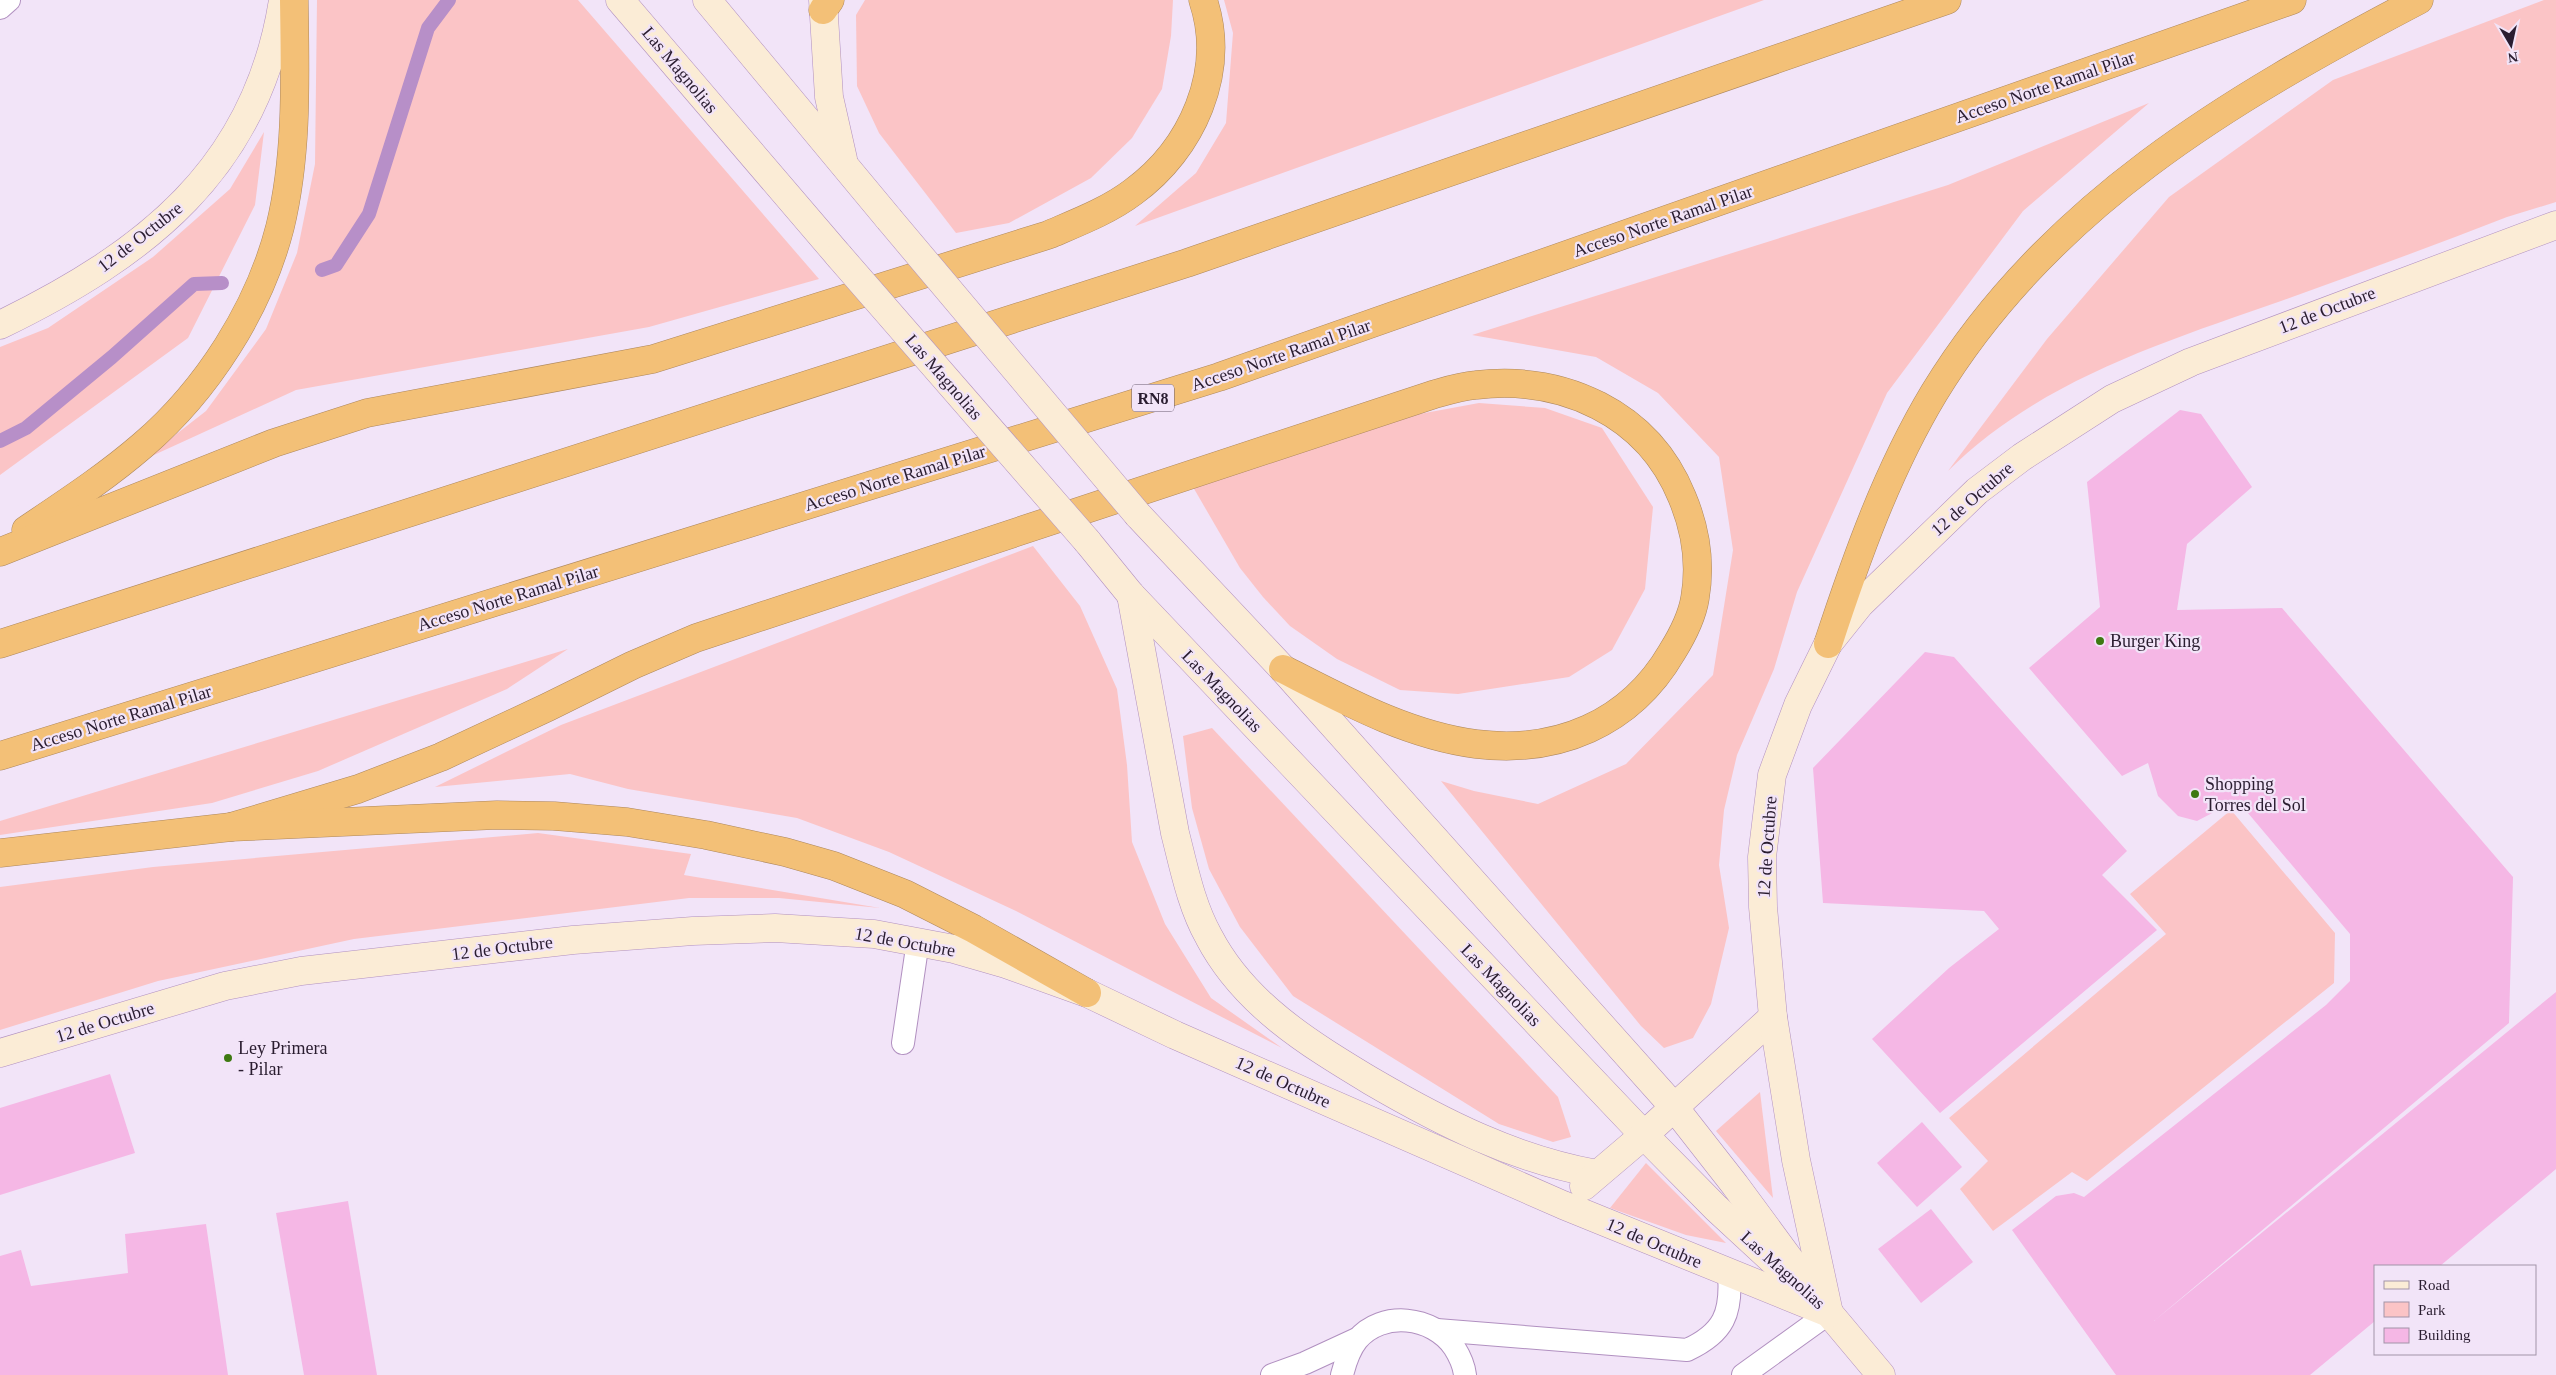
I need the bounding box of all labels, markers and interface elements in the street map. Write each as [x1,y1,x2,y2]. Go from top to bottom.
north arrow [2486,20,2536,70]
street label: Las Magnolias [638,23,722,117]
street label: Acceso Norte Ramal Pilar [1953,47,2137,127]
text: N [2507,49,2519,66]
street label: Acceso Norte Ramal Pilar [1571,181,1755,261]
street label: 12 de Octubre [94,198,186,276]
street label: 12 de Octubre [2276,282,2378,338]
street label: Acceso Norte Ramal Pilar [1189,315,1373,395]
street label: Las Magnolias [902,330,986,424]
road number: RN8 [1132,384,1174,412]
street label: Acceso Norte Ramal Pilar [802,441,988,515]
street label: 12 de Octubre [1927,458,2017,540]
street label: Acceso Norte Ramal Pilar [415,561,601,635]
place label: Burger King [2110,631,2200,651]
marker: Burger King [2094,635,2106,647]
street label: Las Magnolias [1178,646,1266,736]
street label: Acceso Norte Ramal Pilar [28,681,214,755]
place label: Shopping Torres del Sol [2205,774,2306,815]
marker: Shopping Torres del Sol [2189,788,2201,800]
street label: 12 de Octubre [1753,795,1781,899]
street label: 12 de Octubre [853,923,957,961]
street label: 12 de Octubre [450,932,554,964]
street label: Las Magnolias [1457,940,1545,1030]
street label: 12 de Octubre [53,998,157,1046]
place label: Ley Primera - Pilar [238,1038,327,1079]
marker: Ley Primera - Pilar [222,1052,234,1064]
street label: 12 de Octubre [1232,1052,1334,1112]
street label: 12 de Octubre [1603,1214,1705,1272]
street label: Las Magnolias [1737,1227,1829,1313]
legend [2374,1265,2536,1355]
text: Road [2418,1277,2450,1293]
text: Park [2418,1302,2446,1318]
text: Building [2418,1327,2471,1343]

